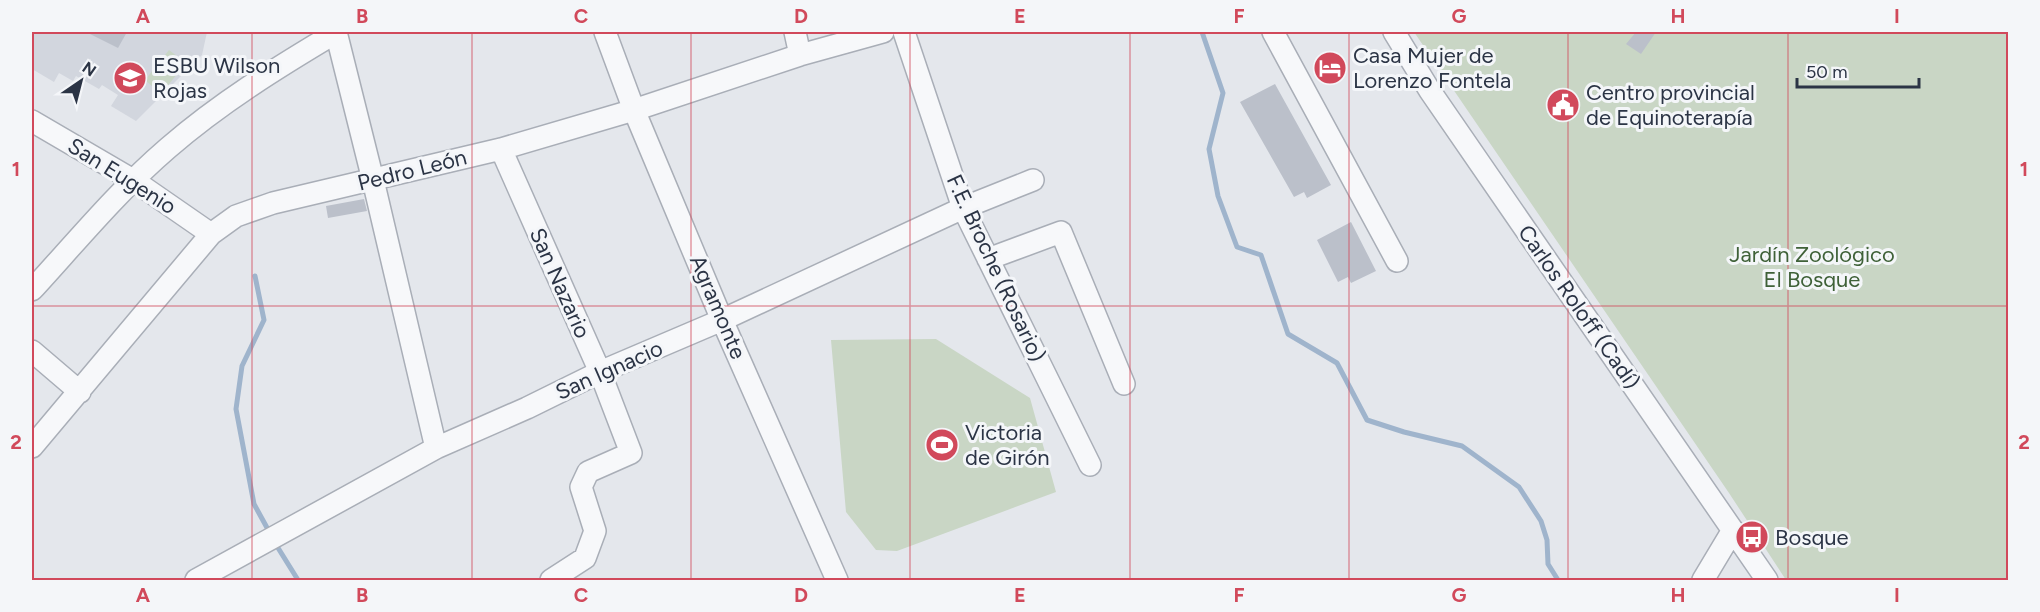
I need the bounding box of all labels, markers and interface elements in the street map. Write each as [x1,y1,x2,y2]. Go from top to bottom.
text: A [136,4,151,28]
text: B [356,4,368,28]
text: C [574,4,588,28]
text: D [794,4,808,28]
text: E [1014,4,1026,28]
text: F [1233,4,1245,28]
text: G [1452,4,1467,28]
text: H [1671,4,1686,28]
text: I [1894,4,1900,28]
place label: Casa Mujer de Lorenzo Fontela [1353,42,1511,94]
hotel icon: Casa Mujer de Lorenzo Fontela [1312,50,1348,86]
north arrow [51,51,111,111]
scale bar [1797,51,1918,89]
place label: ESBU Wilson Rojas [153,52,280,104]
text: N [79,58,100,80]
school or university icon: ESBU Wilson Rojas [112,60,148,96]
text: 50 m [1806,61,1848,83]
place label: Centro provincial de Equinoterapía [1586,79,1755,131]
public building icon: Centro provincial de Equinoterapía [1545,87,1581,123]
street label: San Eugenio [63,132,181,220]
street label: Pedro León [355,143,469,197]
text: 1 [12,157,20,181]
text: 1 [2020,157,2028,181]
street label: F.E. Broche (Rosario) [941,170,1051,366]
street label: Carlos Roloff (Cadí) [1512,220,1646,394]
street label: San Nazario [524,224,596,342]
park label: Jardín Zoológico El Bosque [1729,241,1895,293]
street label: Agramonte [684,251,752,363]
street label: San Ignacio [551,334,667,406]
place label: Victoria de Girón [965,419,1050,471]
sports icon: Victoria de Girón [924,427,960,463]
text: 2 [10,430,22,454]
text: 2 [2018,430,2030,454]
bus stop icon: Bosque [1734,519,1770,555]
place label: Bosque [1775,524,1848,551]
text: A [136,583,151,607]
text: B [356,583,368,607]
text: C [574,583,588,607]
text: D [794,583,808,607]
text: E [1014,583,1026,607]
text: F [1233,583,1245,607]
text: G [1452,583,1467,607]
text: H [1671,583,1686,607]
text: I [1894,583,1900,607]

